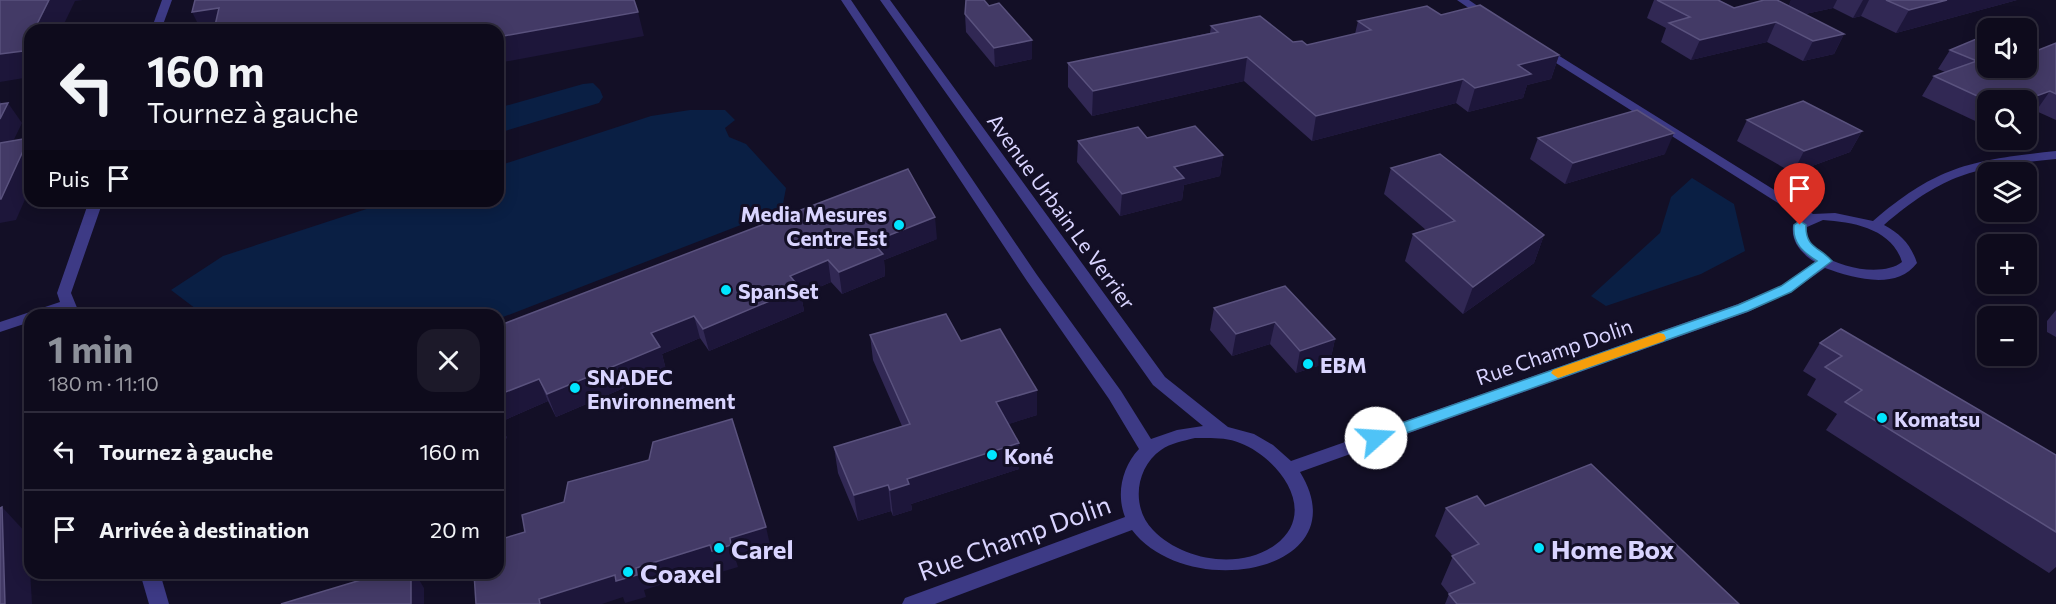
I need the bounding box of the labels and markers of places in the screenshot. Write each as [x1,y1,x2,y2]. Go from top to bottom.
pin [1774,163,1825,225]
place label: Media Mesures Centre Est [740,201,887,250]
marker: Media Mesures Centre Est [892,218,906,232]
place label: SpanSet [738,278,819,303]
marker: SpanSet [719,283,733,297]
place label: EBM [1320,352,1367,377]
marker: EBM [1301,357,1315,371]
place label: SNADEC Environnement [587,364,735,413]
marker: SNADEC Environnement [568,381,582,395]
place label: Komatsu [1894,406,1980,431]
marker: Komatsu [1875,411,1889,425]
place label: Koné [1004,443,1054,468]
marker: Koné [985,448,999,462]
place label: Carel [731,533,794,564]
place label: Home Box [1551,533,1674,564]
marker: Carel [712,541,726,555]
marker: Home Box [1532,541,1546,555]
place label: Coaxel [640,557,722,588]
marker: Coaxel [621,565,635,579]

